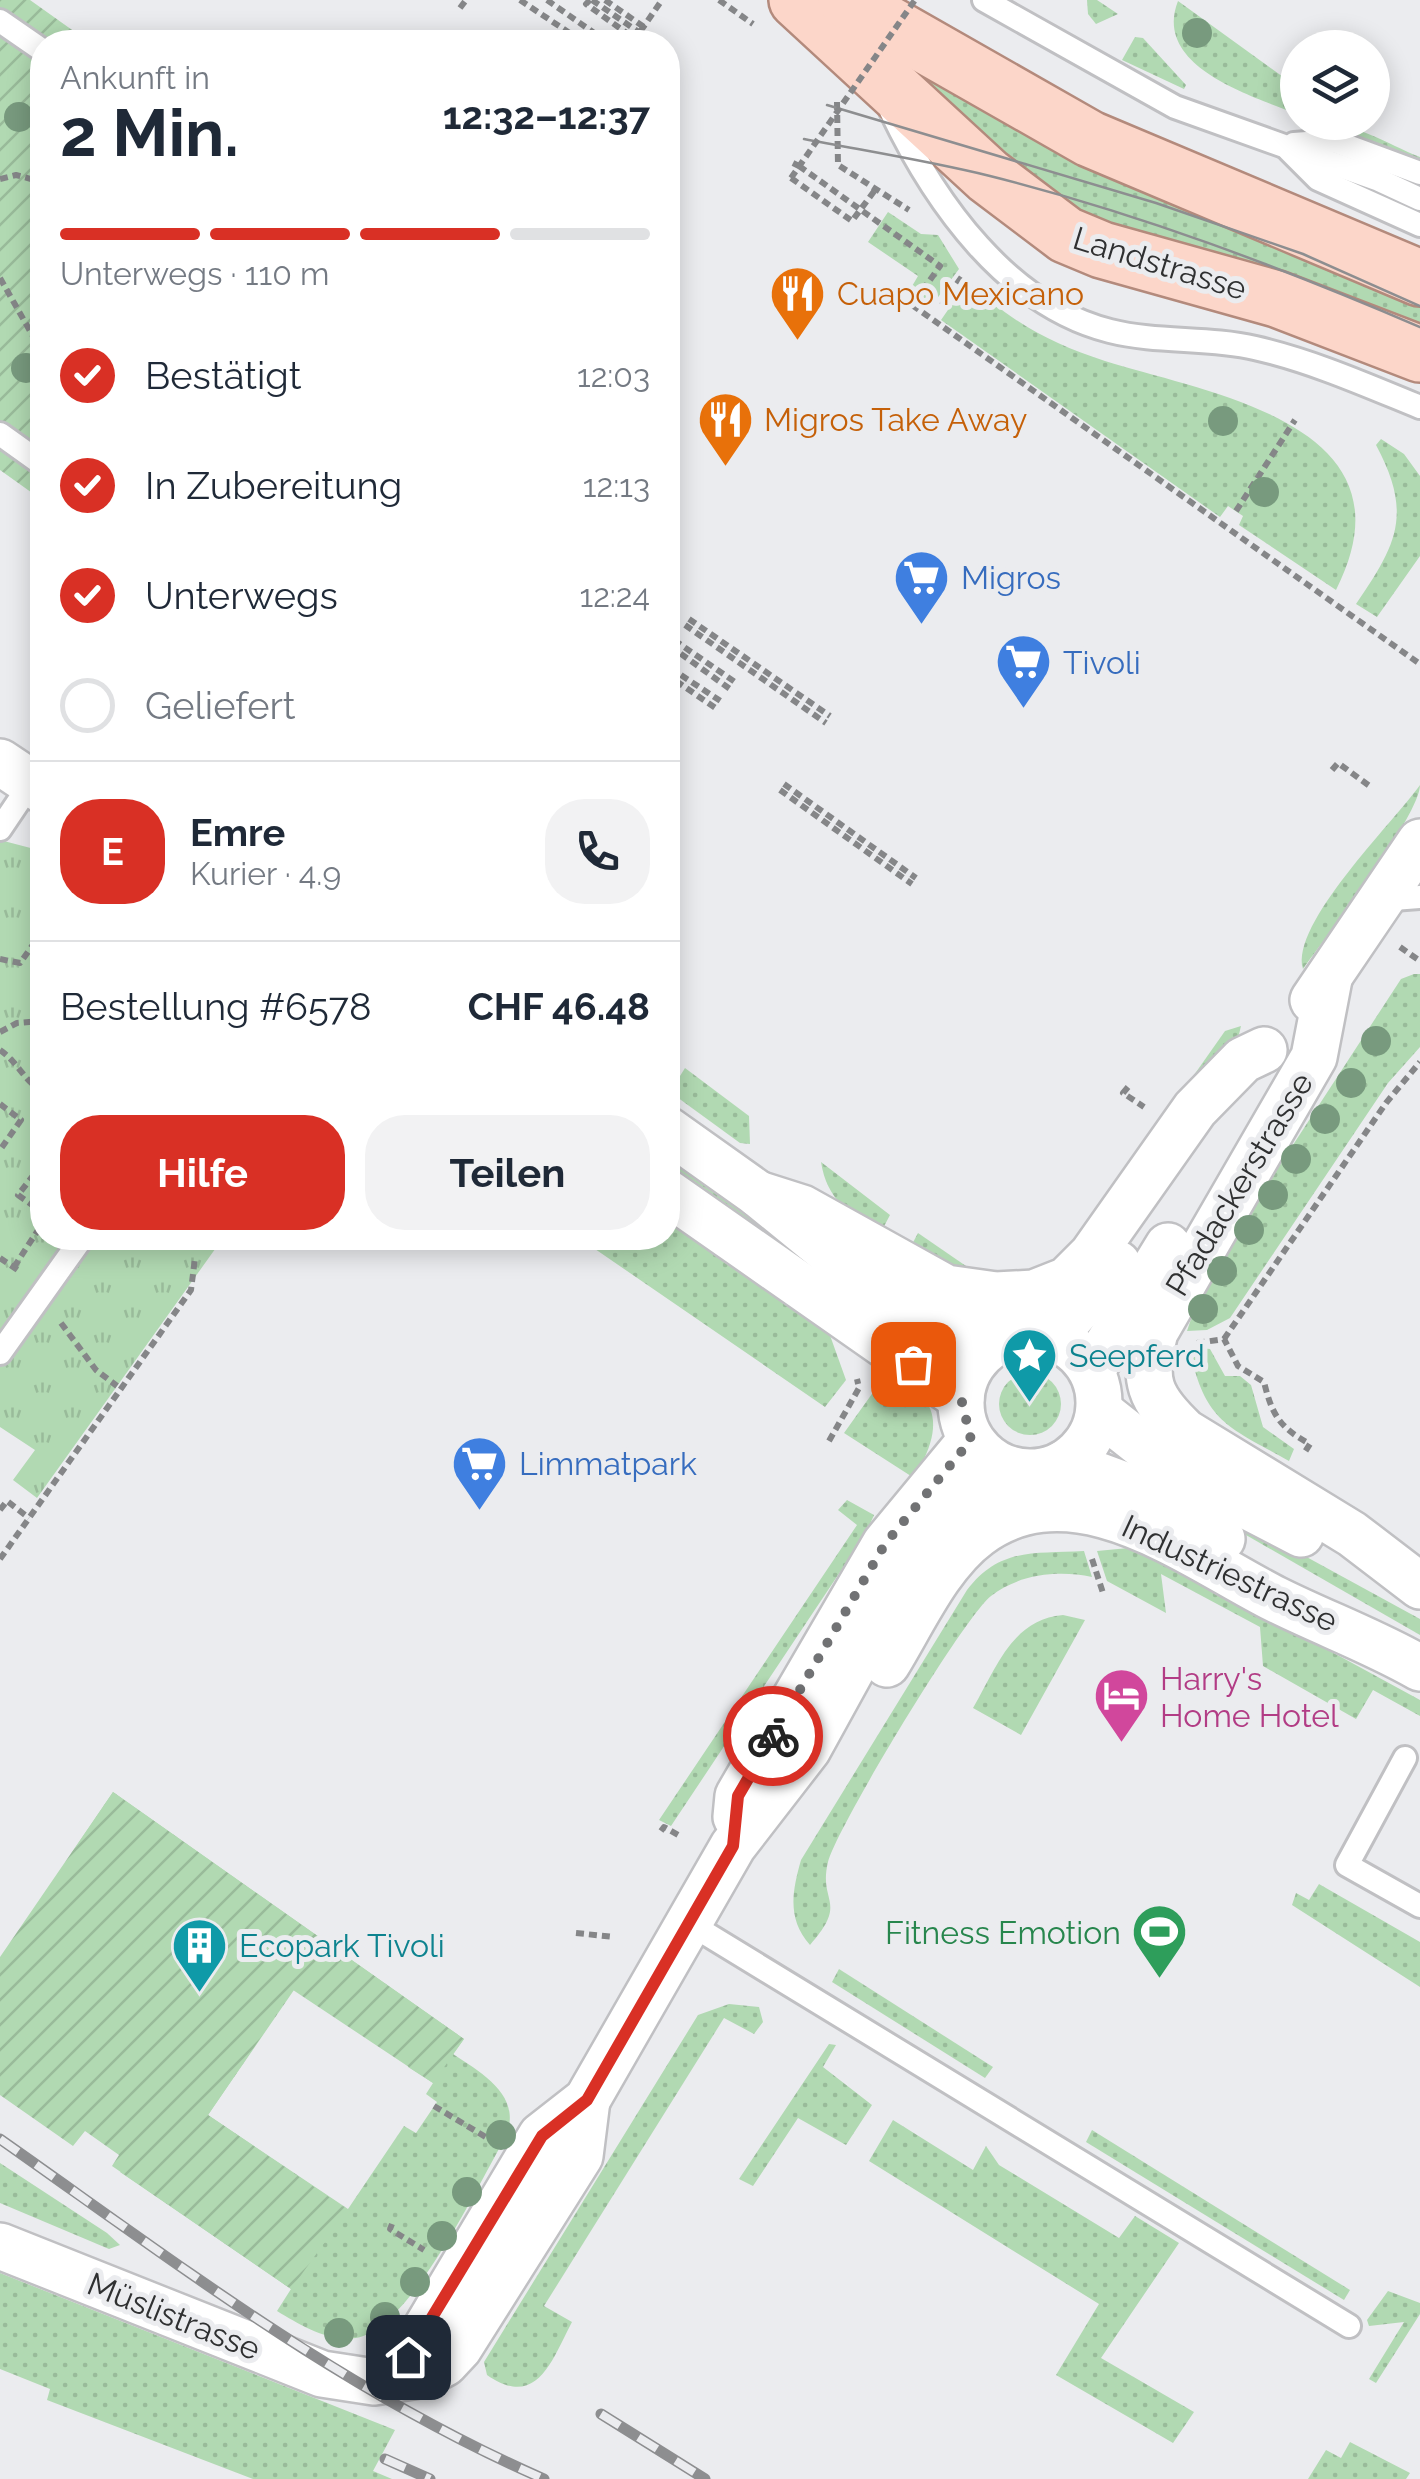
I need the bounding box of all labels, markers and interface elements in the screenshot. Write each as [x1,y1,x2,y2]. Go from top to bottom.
map controls [1280,30,1390,140]
button: layers [1280,30,1390,140]
text: Ankunft in [60,59,210,96]
text: 12:32–12:37 [443,93,650,138]
text: 2 Min. [60,95,239,171]
street label: Landstrasse [1069,219,1251,307]
text: Unterwegs · 110 m [60,255,329,292]
restaurant icon: Cuapo Mexicano [768,263,828,342]
place label: Cuapo Mexicano [837,275,1084,312]
icon: check [60,348,115,403]
text: Bestätigt [145,353,302,398]
text: 12:03 [577,357,650,394]
restaurant icon: Migros Take Away [695,389,755,468]
place label: Migros Take Away [764,401,1027,438]
icon: check [60,458,115,513]
text: In Zubereitung [145,463,402,508]
text: 12:13 [583,467,650,504]
supermarket icon: Migros [892,547,952,626]
place label: Migros [961,559,1061,596]
icon: check [60,568,115,623]
text: Unterwegs [145,573,338,618]
text: 12:24 [579,577,650,614]
supermarket icon: Tivoli [994,632,1054,711]
place label: Tivoli [1063,644,1141,681]
text: Geliefert [145,683,296,728]
button: phone [545,799,650,904]
text: Emre [190,810,285,855]
text: E [101,829,124,874]
text: Kurier · 4.9 [190,855,341,892]
text: Bestellung #6578 [60,984,371,1029]
text: CHF 46.48 [468,984,650,1029]
street label: Pfadackerstrasse [1158,1066,1320,1302]
button: Hilfe [60,1115,345,1230]
button: Teilen [365,1115,650,1230]
pin [871,1322,956,1407]
place icon: Seepferd [1000,1325,1060,1404]
icon: bag [886,1337,941,1392]
place label: Seepferd [1069,1337,1205,1374]
supermarket icon: Limmatpark [450,1433,510,1512]
place label: Limmatpark [519,1445,697,1482]
street label: Industriestrasse [1117,1507,1343,1639]
place label: Harry's Home Hotel [1160,1660,1339,1734]
hotel icon: Harry's Home Hotel [1091,1666,1151,1745]
courier [723,1686,823,1786]
icon: bike [746,1709,801,1764]
sports icon: Fitness Emotion [1130,1902,1190,1981]
place label: Fitness Emotion [885,1914,1121,1951]
building icon: Ecopark Tivoli [170,1915,230,1994]
place label: Ecopark Tivoli [239,1927,445,1964]
street label: Müslistrasse [82,2265,266,2367]
pin [366,2315,451,2400]
icon: home [381,2330,436,2385]

